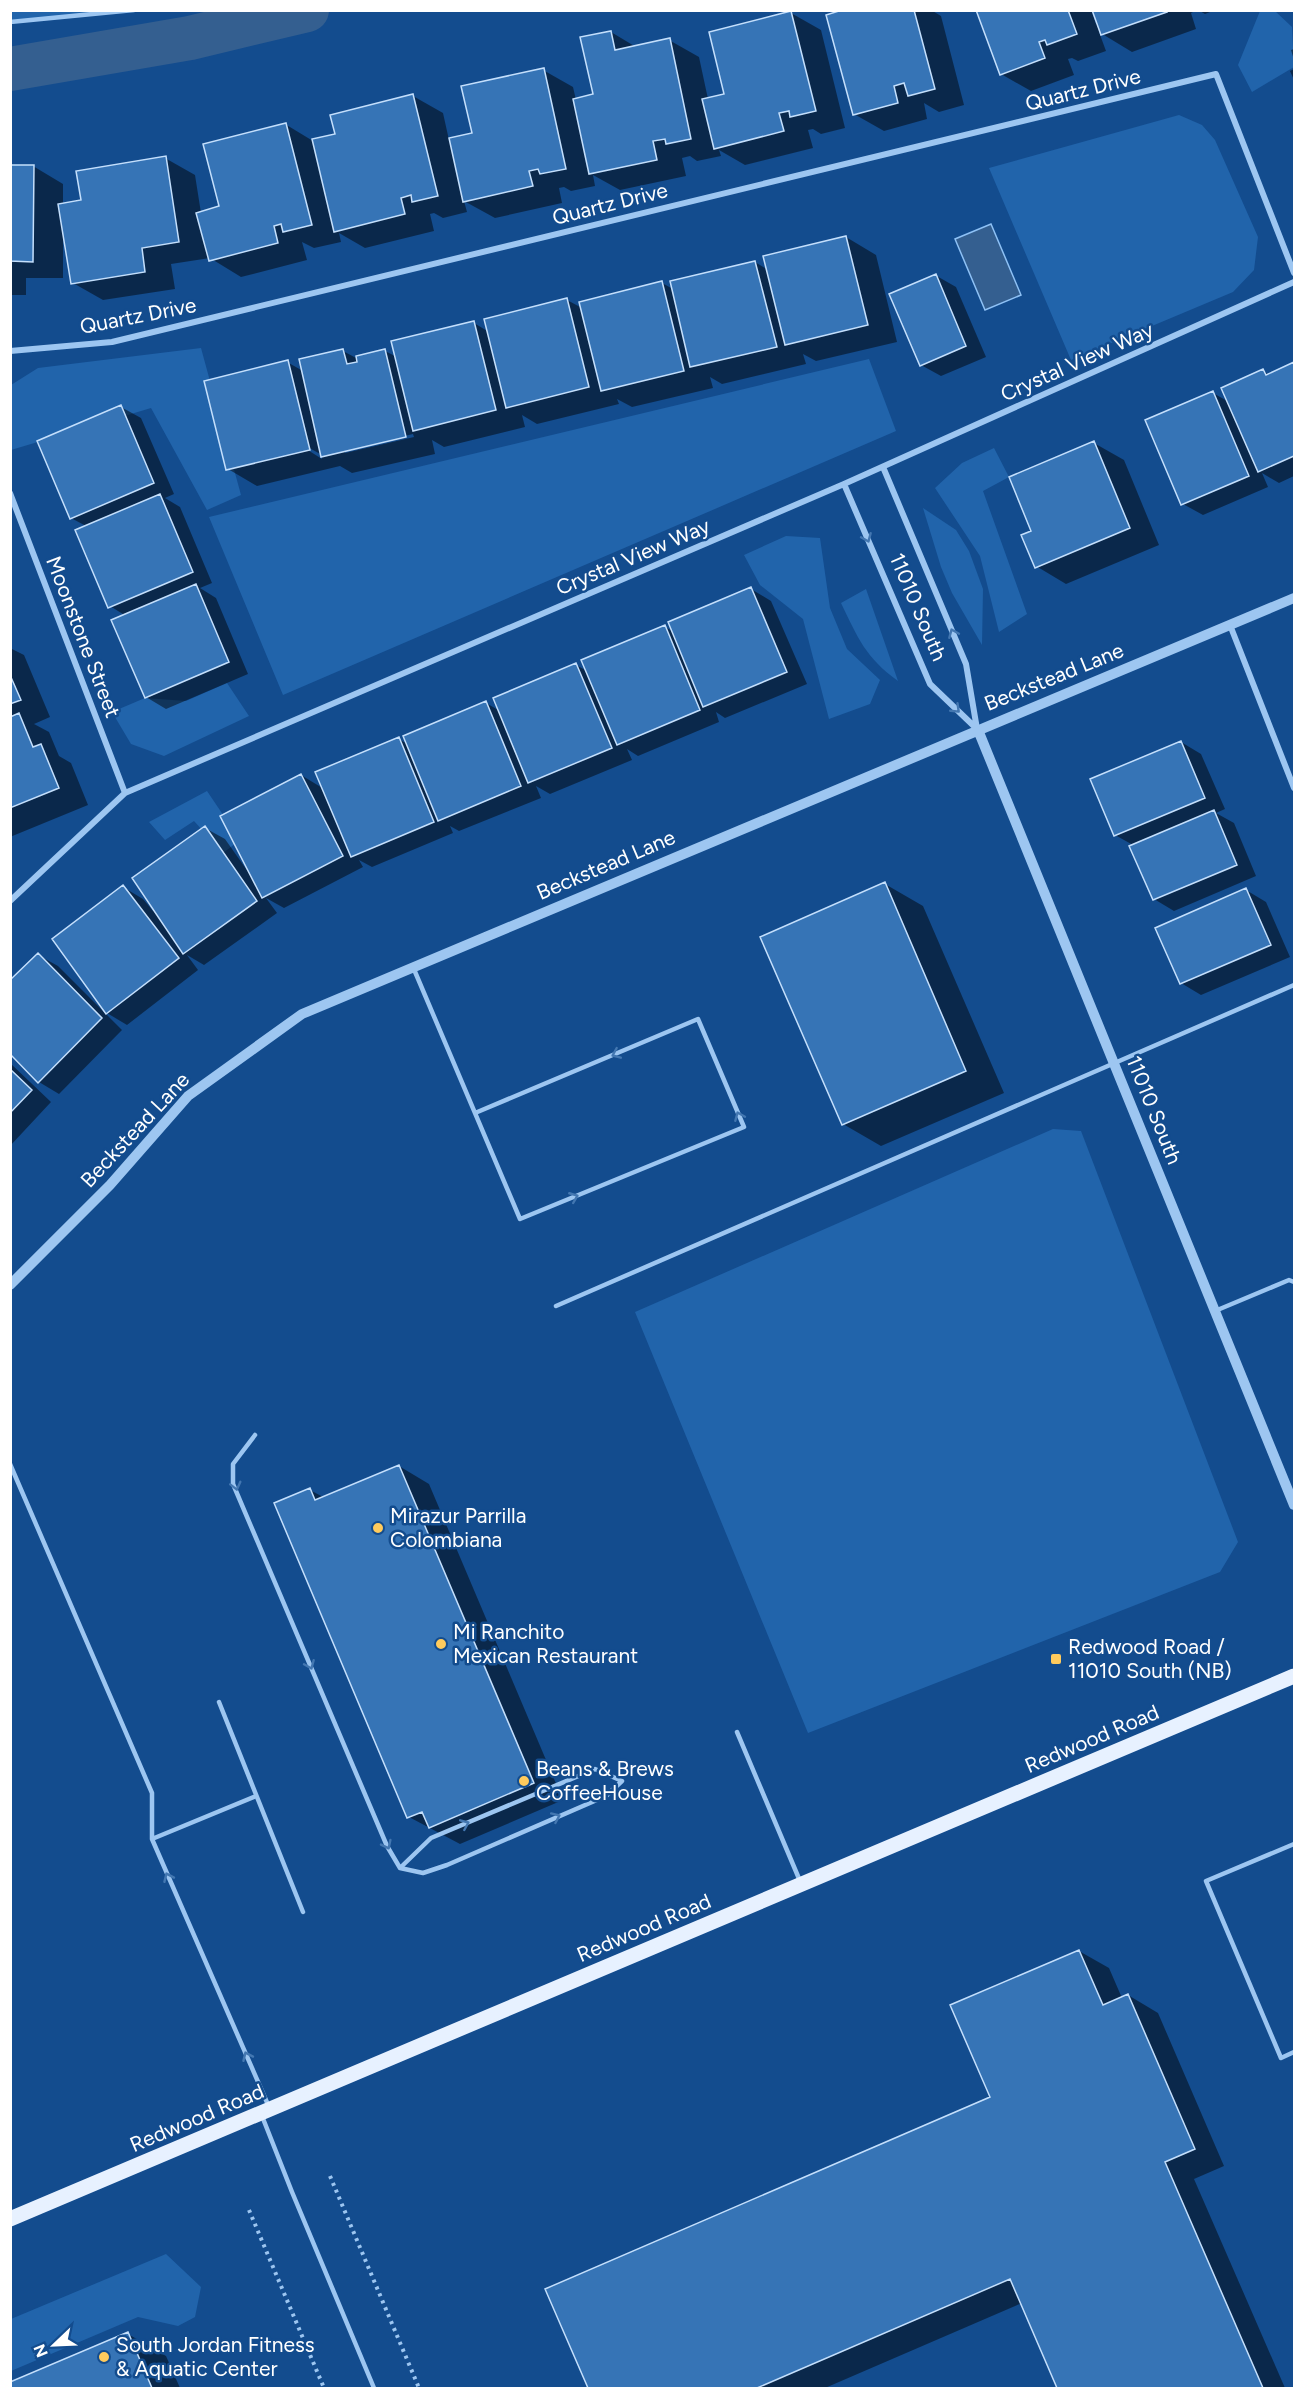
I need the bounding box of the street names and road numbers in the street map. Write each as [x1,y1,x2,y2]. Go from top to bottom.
street label: Quartz Drive [1023,63,1143,116]
street label: Quartz Drive [550,177,670,230]
street label: Quartz Drive [78,292,198,339]
street label: Crystal View Way [997,317,1157,406]
street label: Crystal View Way [552,513,713,600]
street label: 11010 South [885,549,952,664]
street label: Moonstone Street [41,553,126,721]
street label: Beckstead Lane [981,637,1127,716]
street label: Beckstead Lane [533,824,679,905]
street label: 11010 South [1121,1052,1188,1168]
street label: Beckstead Lane [75,1067,194,1192]
street label: Redwood Road [1021,1699,1163,1778]
street label: Redwood Road [573,1888,715,1967]
street label: Redwood Road [126,2078,268,2157]

